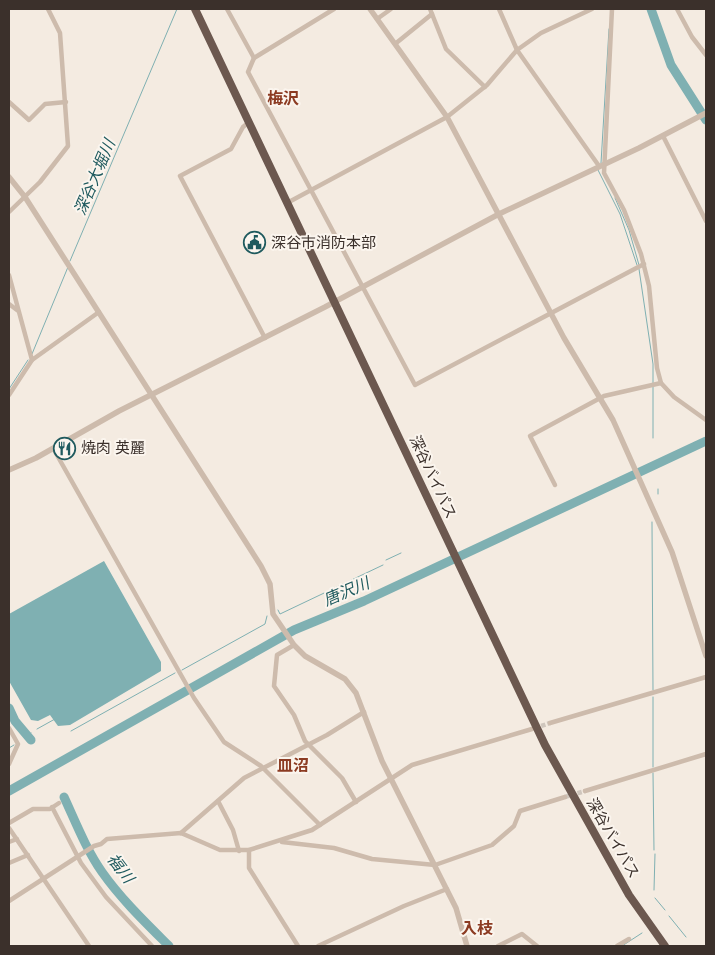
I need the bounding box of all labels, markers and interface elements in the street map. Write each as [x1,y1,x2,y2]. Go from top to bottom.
district label: 梅沢 [267,90,299,107]
water label: 深谷大堀川 [71,135,119,217]
public building icon: 深谷市消防本部 [243,231,267,255]
place label: 深谷市消防本部 [271,234,376,251]
street label: 深谷バイパス [407,433,460,521]
restaurant icon: 焼肉 英麗 [53,436,77,460]
place label: 焼肉 英麗 [81,439,145,456]
water label: 唐沢川 [321,573,373,609]
district label: 皿沼 [277,757,309,774]
street label: 深谷バイパス [584,795,643,881]
water label: 福川 [104,850,138,888]
district label: 入枝 [461,920,493,937]

